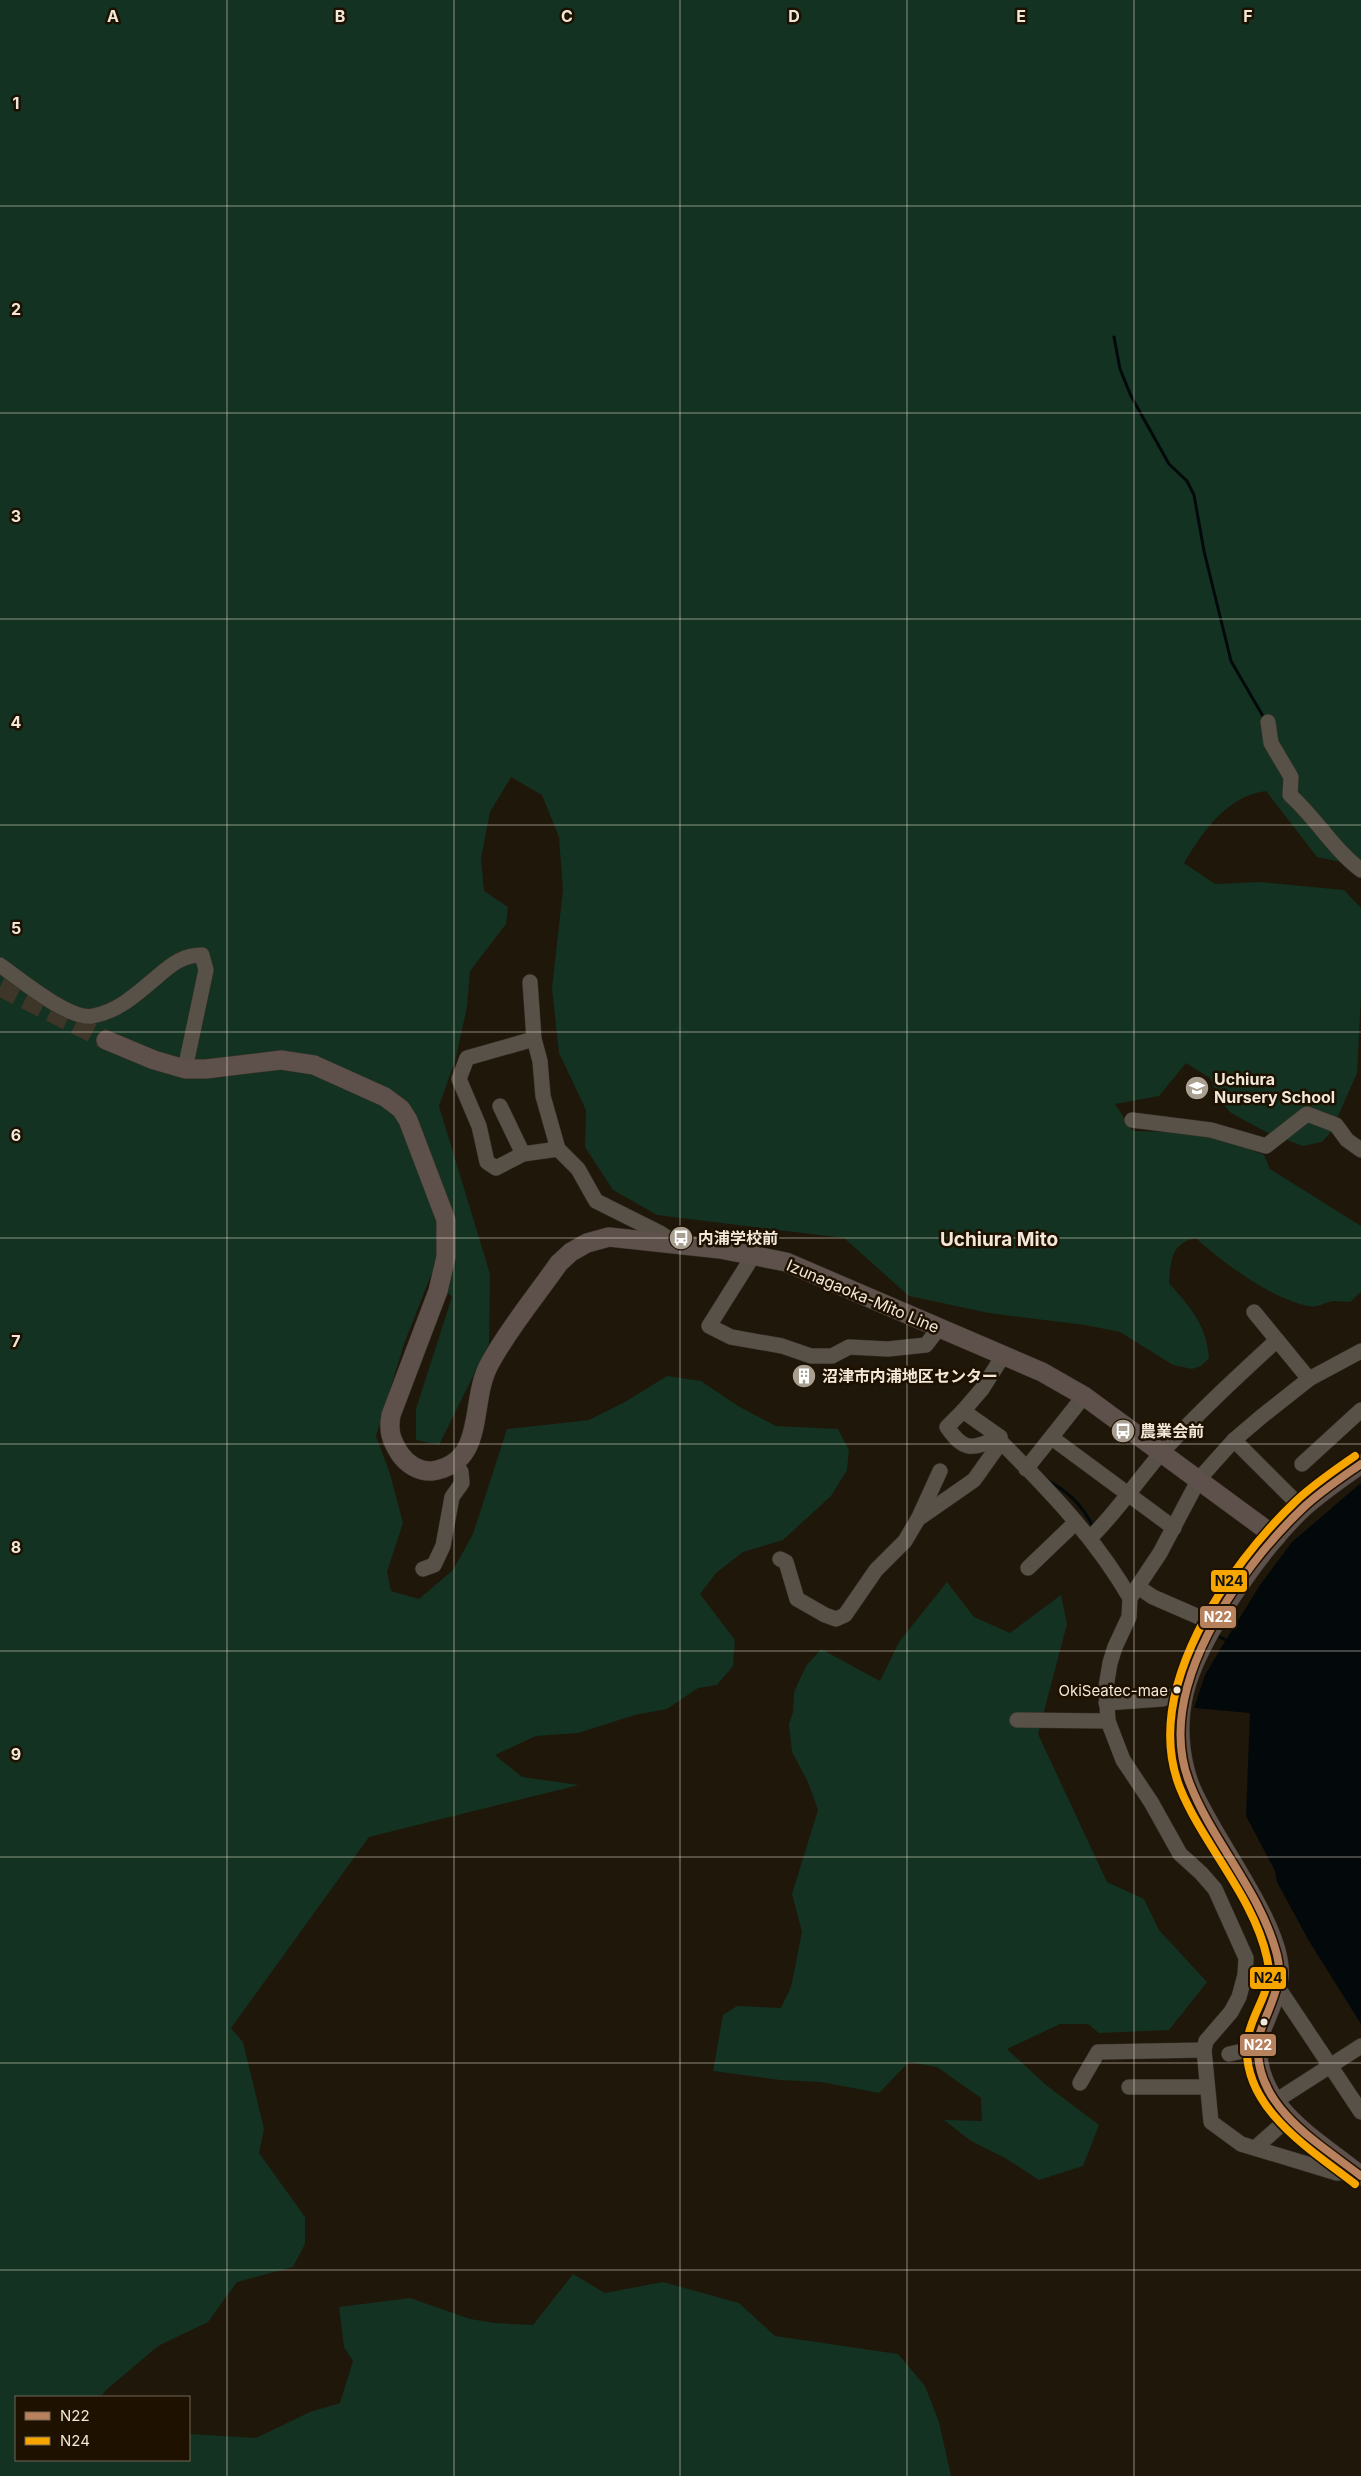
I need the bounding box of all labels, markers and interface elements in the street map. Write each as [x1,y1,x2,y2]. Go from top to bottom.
text: A [107,6,119,26]
text: B [335,6,345,26]
text: C [561,6,573,26]
text: D [788,6,800,26]
text: E [1016,6,1026,26]
text: F [1243,6,1253,26]
text: 1 [13,93,19,113]
text: 2 [11,299,21,319]
text: 3 [11,506,21,526]
text: 4 [11,712,22,732]
text: 5 [11,918,21,938]
place label: Uchiura Nursery School [1214,1069,1335,1107]
school or university icon: Uchiura Nursery School [1184,1075,1210,1101]
text: 6 [11,1125,21,1145]
bus stop icon: 内浦学校前 [668,1225,694,1251]
place label: 内浦学校前 [698,1228,778,1248]
district label: Uchiura Mito [940,1228,1058,1251]
street label: Izunagaoka-Mito Line [784,1255,942,1337]
text: 7 [11,1331,21,1351]
building icon: 沼津市内浦地区センター [791,1363,817,1389]
place label: 沼津市内浦地区センター [822,1366,998,1386]
bus stop icon: 農業会前 [1110,1418,1136,1444]
place label: 農業会前 [1140,1421,1204,1441]
text: 8 [11,1537,21,1557]
line badge: N24 [1210,1569,1248,1593]
text: N24 [1215,1572,1243,1589]
line badge: N22 [1199,1605,1237,1629]
text: N22 [1204,1608,1232,1625]
place label: OkiSeatec-mae [1058,1681,1168,1700]
marker: OkiSeatec-mae [1172,1685,1182,1695]
text: 9 [11,1744,21,1764]
line badge: N24 [1249,1966,1287,1990]
text: N24 [1254,1969,1282,1986]
unlabelled marker [1259,2017,1269,2027]
line badge: N22 [1239,2033,1277,2057]
text: N22 [1244,2036,1272,2053]
legend [15,2396,190,2461]
text: N22 [60,2406,90,2425]
text: N24 [60,2431,90,2450]

